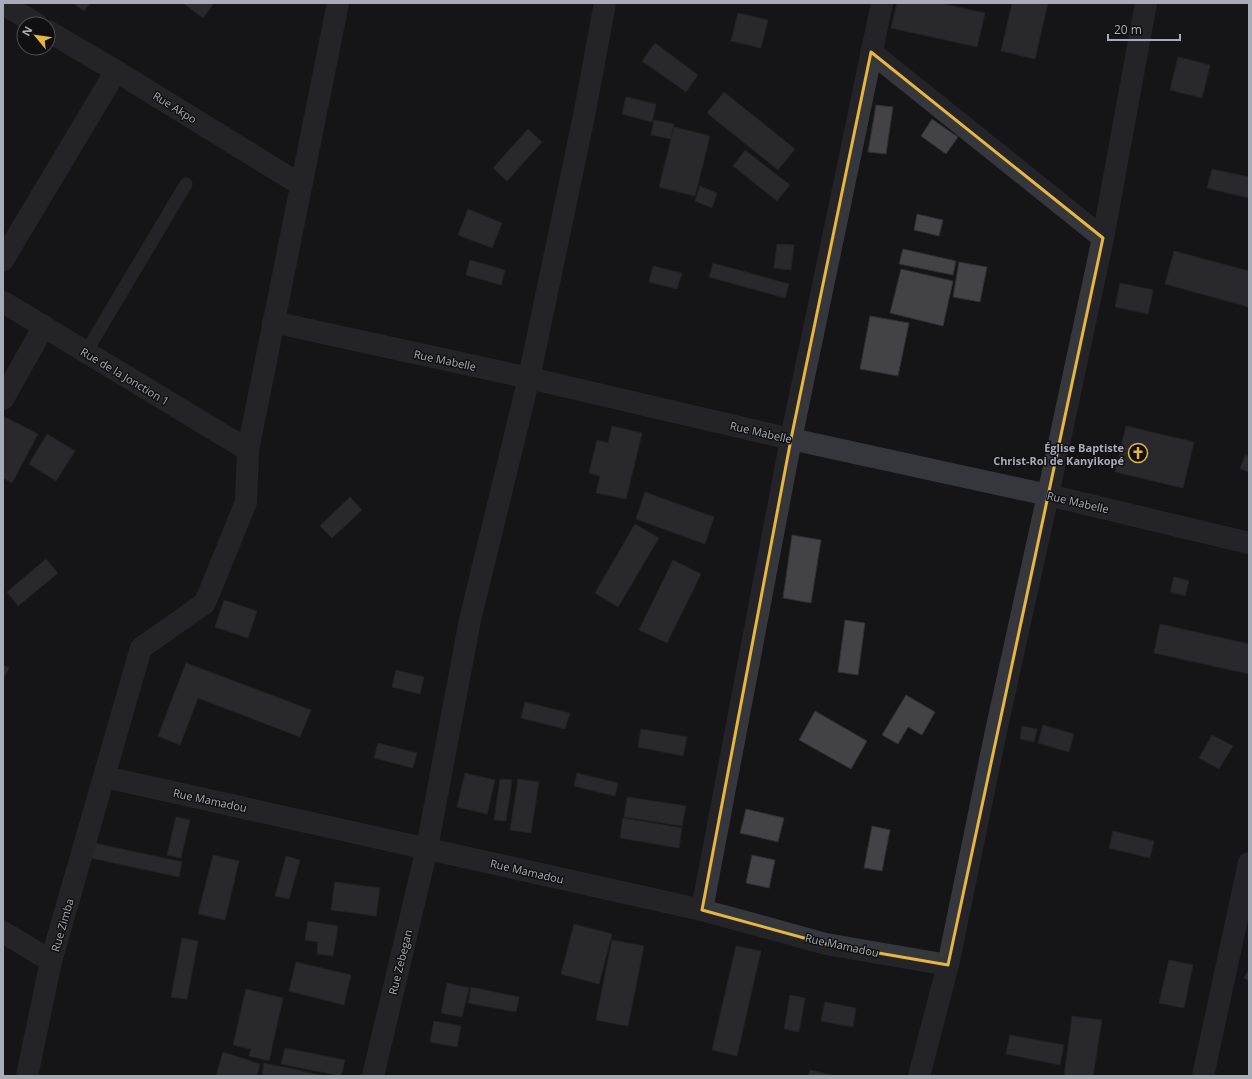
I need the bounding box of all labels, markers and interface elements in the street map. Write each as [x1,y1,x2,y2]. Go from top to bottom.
north arrow [16,16,56,56]
scale bar [1108,16,1180,42]
text: 20 m [1114,21,1142,38]
text: N [18,23,36,38]
street label: Rue Akpo [150,88,200,126]
street label: Rue de la Jonction 1 [78,344,172,408]
street label: Rue Mabelle [413,346,477,374]
street label: Rue Mabelle [729,418,793,446]
place label: Église Baptiste Christ-Roi de Kanyikopé [993,440,1124,468]
church icon: Église Baptiste Christ-Roi de Kanyikopé [1127,442,1149,464]
street label: Rue Mabelle [1046,488,1110,516]
street label: Rue Mamadou [172,785,248,815]
street label: Rue Mamadou [489,855,565,887]
street label: Rue Zimba [47,897,77,953]
street label: Rue Zebegan [385,928,415,996]
street label: Rue Mamadou [804,930,880,960]

